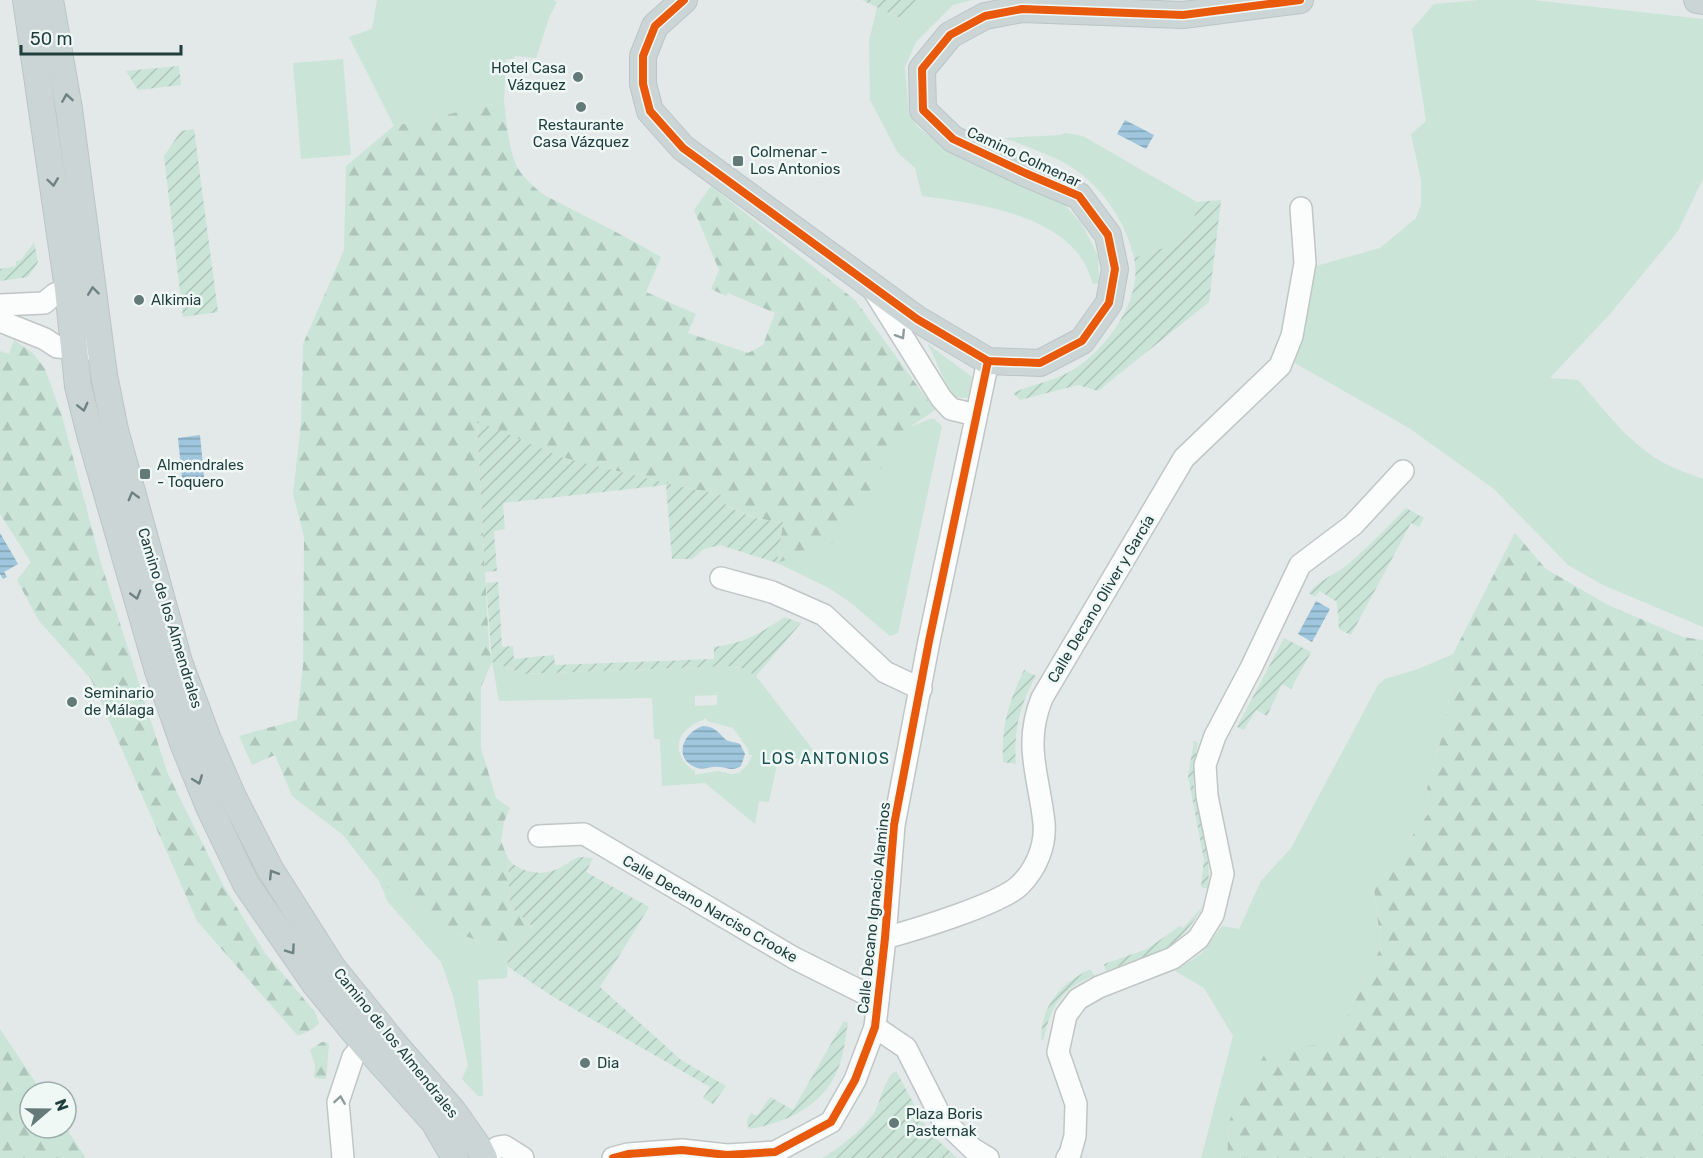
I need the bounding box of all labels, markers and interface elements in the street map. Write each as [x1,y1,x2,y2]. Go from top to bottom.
scale bar [21,18,182,56]
text: 50 m [30,28,73,50]
place label: Hotel Casa Vázquez [491,59,566,94]
marker: Hotel Casa Vázquez [571,70,585,84]
one-way arrow [61,93,74,103]
marker: Restaurante Casa Vázquez [574,100,588,114]
place label: Restaurante Casa Vázquez [533,116,629,151]
street label: Camino Colmenar [964,123,1084,191]
place label: Colmenar - Los Antonios [750,143,841,178]
marker: Colmenar - Los Antonios [731,154,745,168]
one-way arrow [47,178,59,187]
one-way arrow [88,286,100,296]
place label: Alkimia [151,291,201,309]
marker: Alkimia [132,293,146,307]
one-way arrow [894,329,906,339]
one-way arrow [76,402,89,412]
place label: Almendrales - Toquero [157,456,244,491]
marker: Almendrales - Toquero [138,467,152,481]
one-way arrow [128,491,141,501]
street label: Calle Decano Oliver y García [1044,512,1158,686]
street label: Camino de los Almendrales [134,526,206,711]
one-way arrow [129,590,142,600]
place label: Seminario de Málaga [84,684,154,719]
marker: Seminario de Málaga [65,695,79,709]
district label: LOS ANTONIOS [761,749,891,768]
one-way arrow [190,774,203,784]
street label: Calle Decano Ignacio Alaminos [854,801,894,1015]
street label: Calle Decano Narciso Crooke [619,851,801,967]
one-way arrow [269,870,281,880]
one-way arrow [284,943,295,954]
street label: Camino de los Almendrales [330,964,462,1122]
place label: Dia [597,1054,619,1072]
marker: Dia [578,1056,592,1070]
north arrow [18,1080,78,1140]
one-way arrow [333,1095,346,1105]
text: N [51,1096,73,1114]
place label: Plaza Boris Pasternak [906,1105,983,1140]
marker: Plaza Boris Pasternak [887,1116,901,1130]

